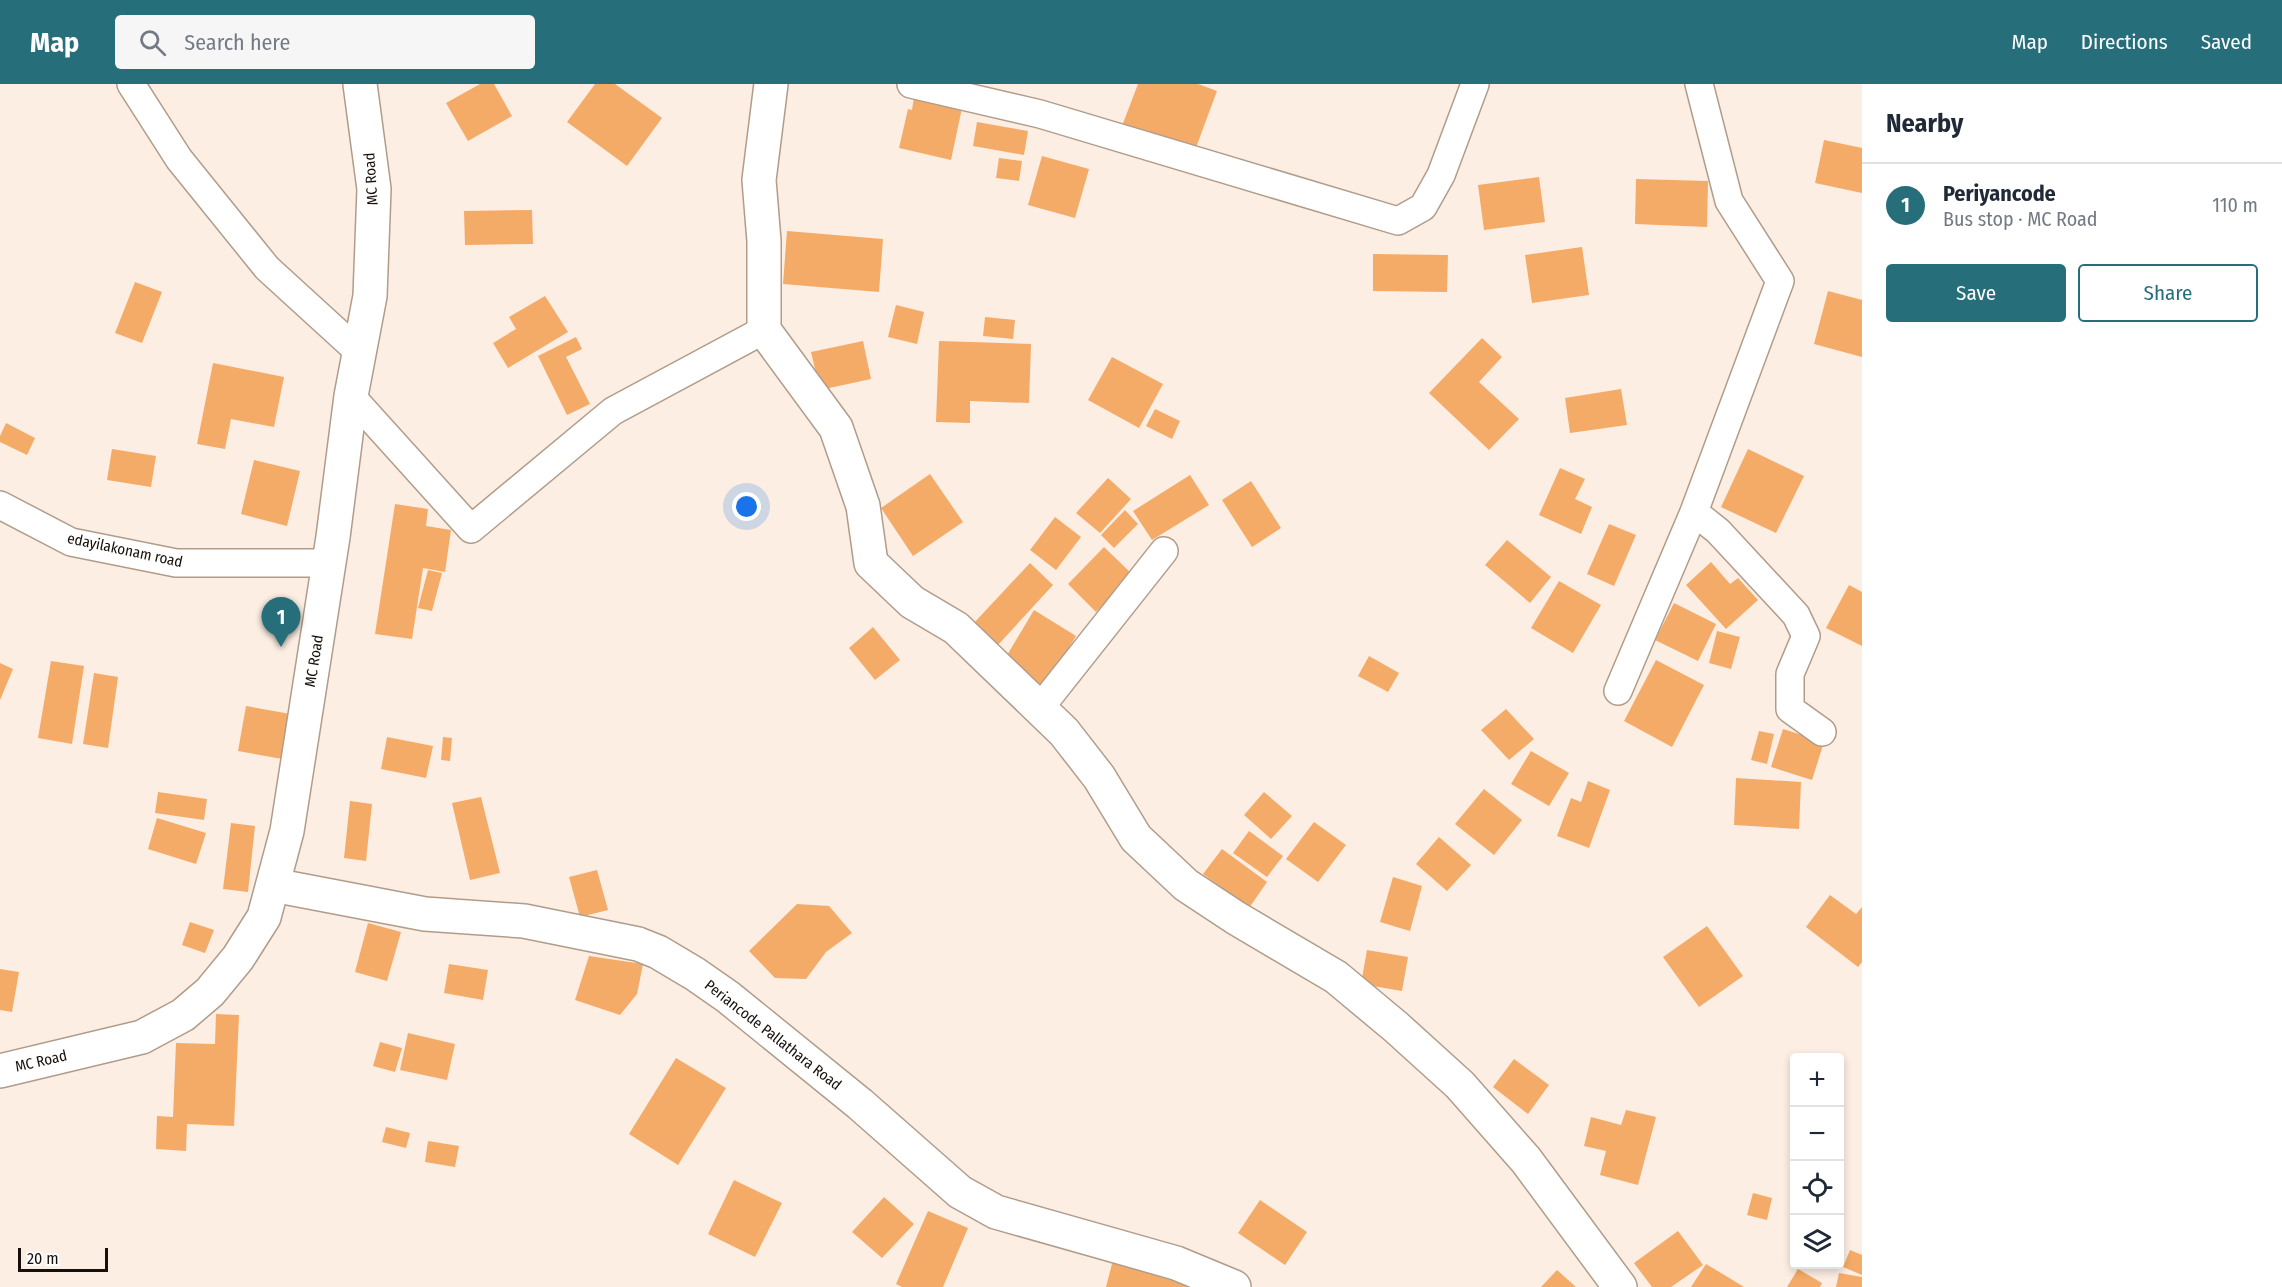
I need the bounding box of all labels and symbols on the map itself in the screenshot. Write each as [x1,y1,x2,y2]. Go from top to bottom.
street label: MC Road [360,152,382,206]
your location [732,492,761,521]
street label: edayilakonam road [66,529,184,571]
pin: 1 [262,598,300,647]
street label: MC Road [301,634,327,688]
street label: Periancode Pallathara Road [701,976,845,1094]
street label: MC Road [13,1046,69,1076]
scale bar [18,1245,108,1272]

